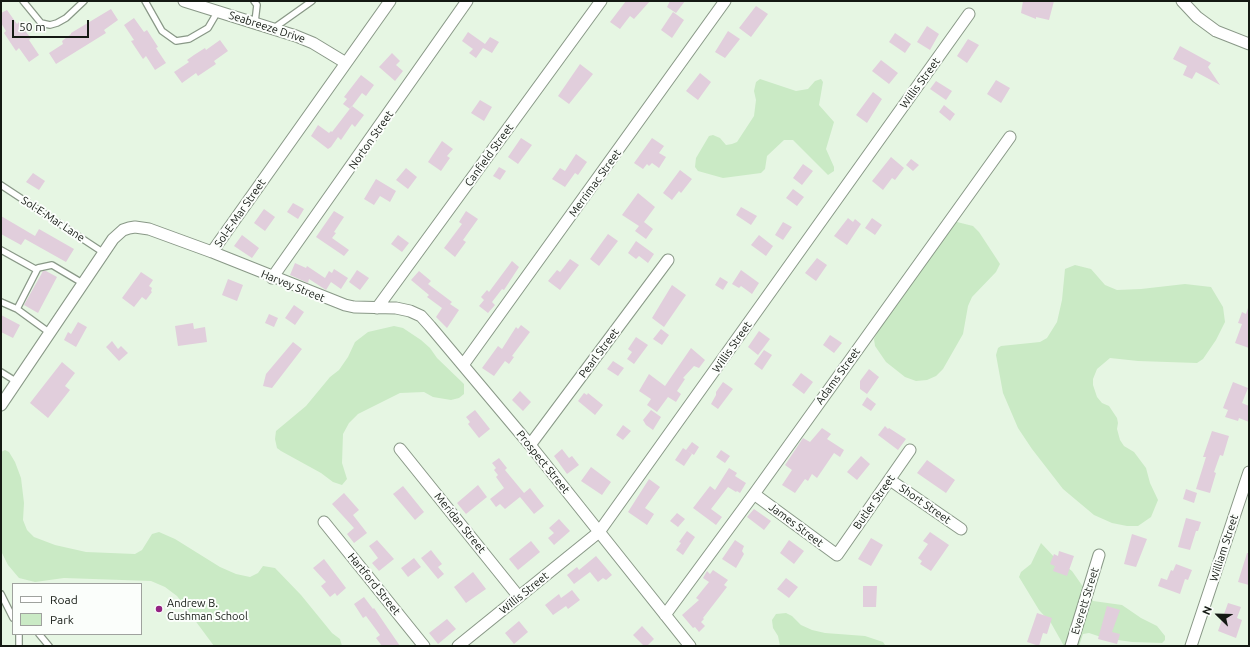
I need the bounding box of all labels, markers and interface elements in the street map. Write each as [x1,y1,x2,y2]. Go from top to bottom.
street label: Seabreeze Drive [227,8,307,46]
scale bar [14,12,91,38]
text: 50 m [19,20,46,33]
street label: Willis Street [897,55,943,111]
street label: Norton Street [346,108,396,172]
street label: Canfield Street [462,121,516,189]
street label: Merrimac Street [566,147,624,219]
street label: Sol-E-Mar Street [212,176,268,250]
street label: Sol-E-Mar Lane [19,194,87,244]
street label: Harvey Street [259,267,327,305]
street label: Willis Street [710,319,754,375]
street label: Pearl Street [576,326,622,380]
street label: Adams Street [813,345,863,407]
street label: Prospect Street [514,428,572,496]
street label: Butler Street [850,472,898,532]
street label: Short Street [897,481,953,527]
street label: Meridan Street [432,490,488,556]
street label: James Street [766,500,826,550]
street label: William Street [1207,513,1241,583]
street label: Hartford Street [345,550,403,618]
street label: Everett Street [1069,566,1101,636]
street label: Willis Street [497,569,551,617]
legend [12,583,142,635]
text: Road [50,593,78,606]
north arrow [1198,595,1238,635]
place label: Andrew B. Cushman School [167,596,248,622]
marker: Andrew B. Cushman School [154,604,164,614]
text: N [1200,604,1214,616]
text: Park [50,613,74,626]

